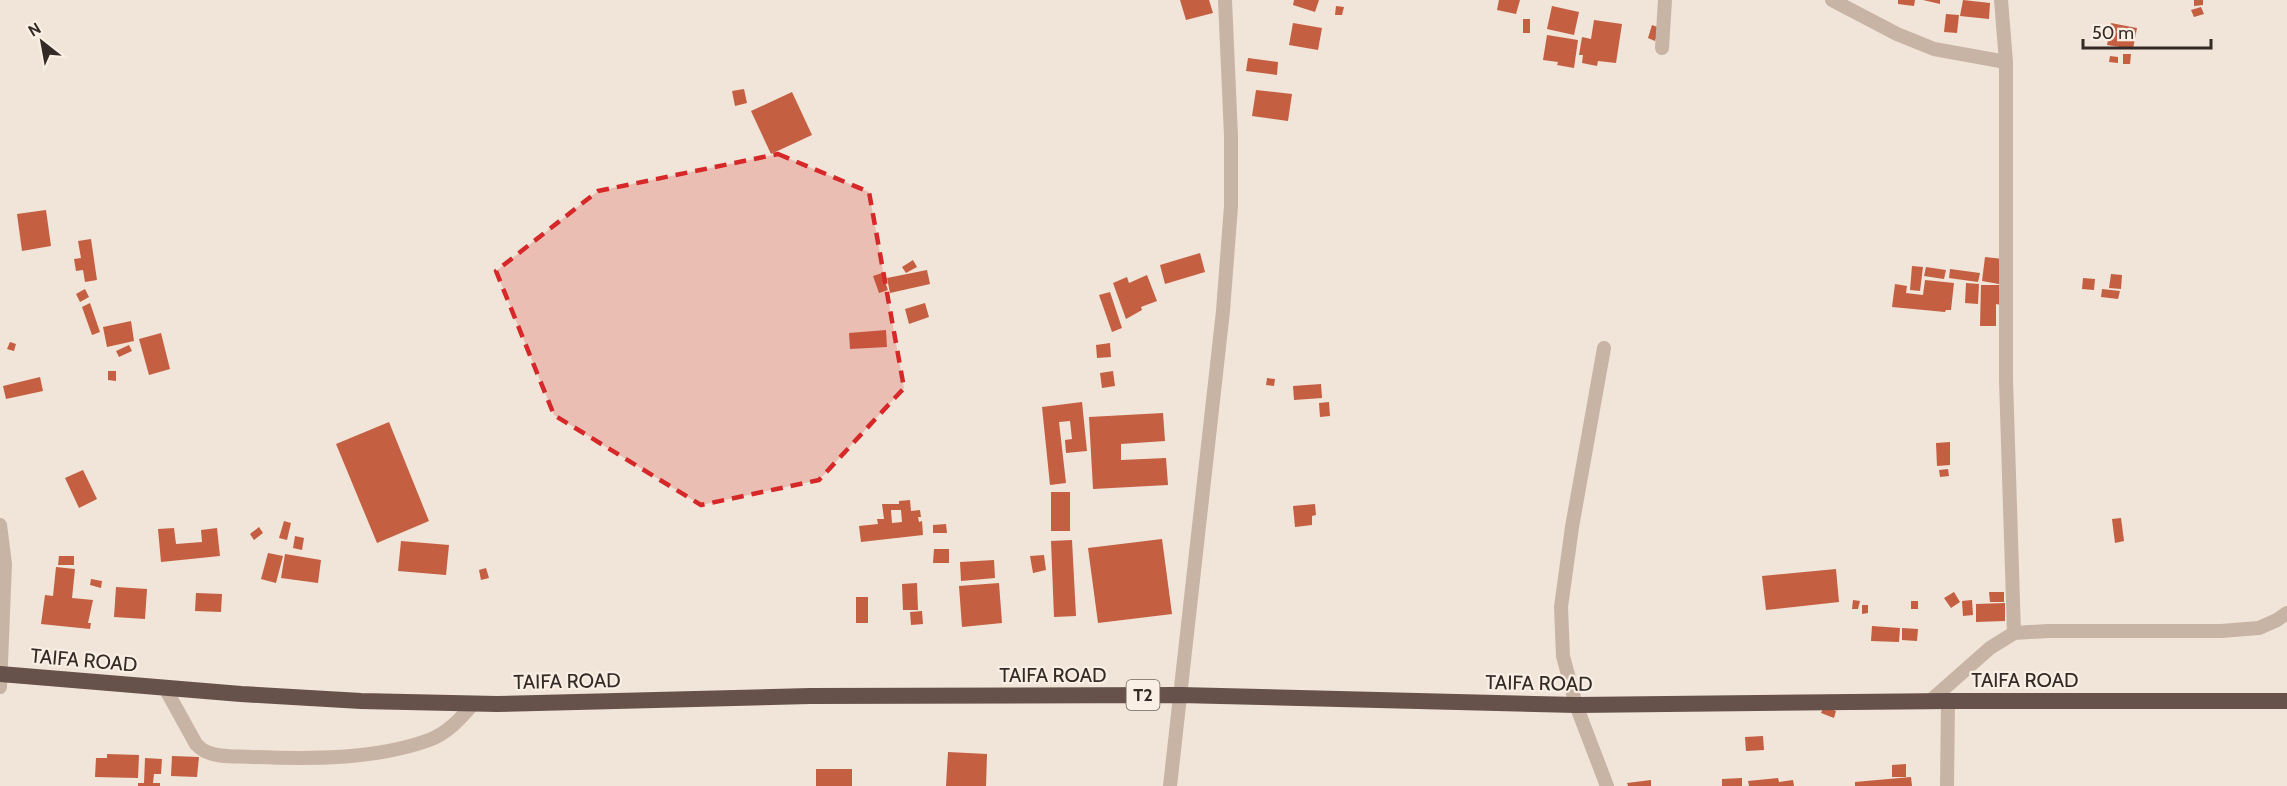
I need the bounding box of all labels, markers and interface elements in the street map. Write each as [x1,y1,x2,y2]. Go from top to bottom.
north arrow [12,12,72,72]
scale bar [2083,12,2210,50]
text: N [25,19,44,41]
text: 50 m [2092,22,2134,44]
street label: TAIFA ROAD [29,643,139,677]
street label: TAIFA ROAD [999,663,1107,687]
street label: TAIFA ROAD [513,668,621,694]
street label: TAIFA ROAD [1971,668,2079,692]
street label: TAIFA ROAD [1485,670,1593,696]
road number: T2 [1126,680,1160,710]

